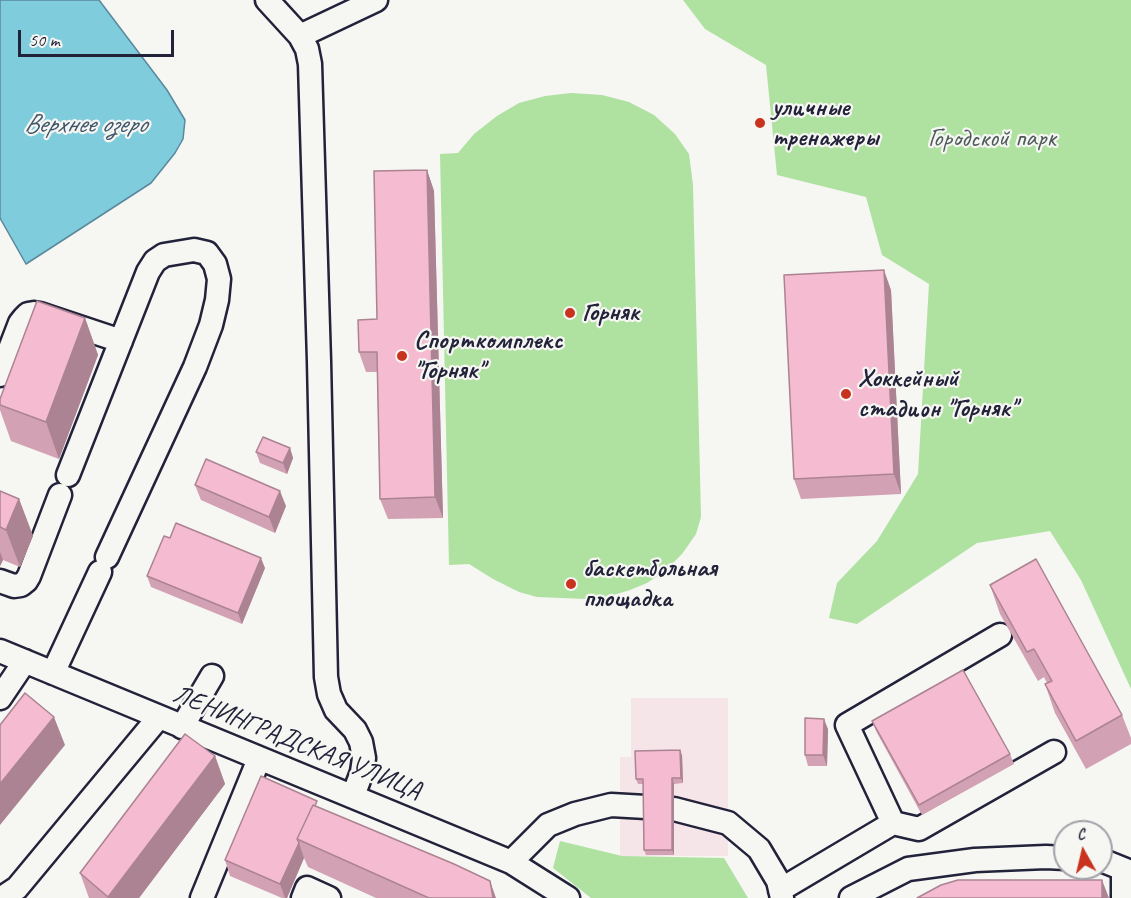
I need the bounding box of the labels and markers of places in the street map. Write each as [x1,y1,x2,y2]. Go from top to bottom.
place label: уличные тренажеры [772,92,878,154]
marker: уличные тренажеры [753,116,767,130]
place label: Горняк [582,297,639,329]
marker: Горняк [563,306,577,320]
place label: Спорткомплекс "Горняк" [414,325,563,386]
marker: Спорткомплекс "Горняк" [395,349,409,363]
place label: Хоккейный стадион "Горняк" [858,363,1016,424]
marker: Хоккейный стадион "Горняк" [839,387,853,401]
place label: баскетбольная площадка [583,553,717,614]
marker: баскетбольная площадка [564,577,578,591]

